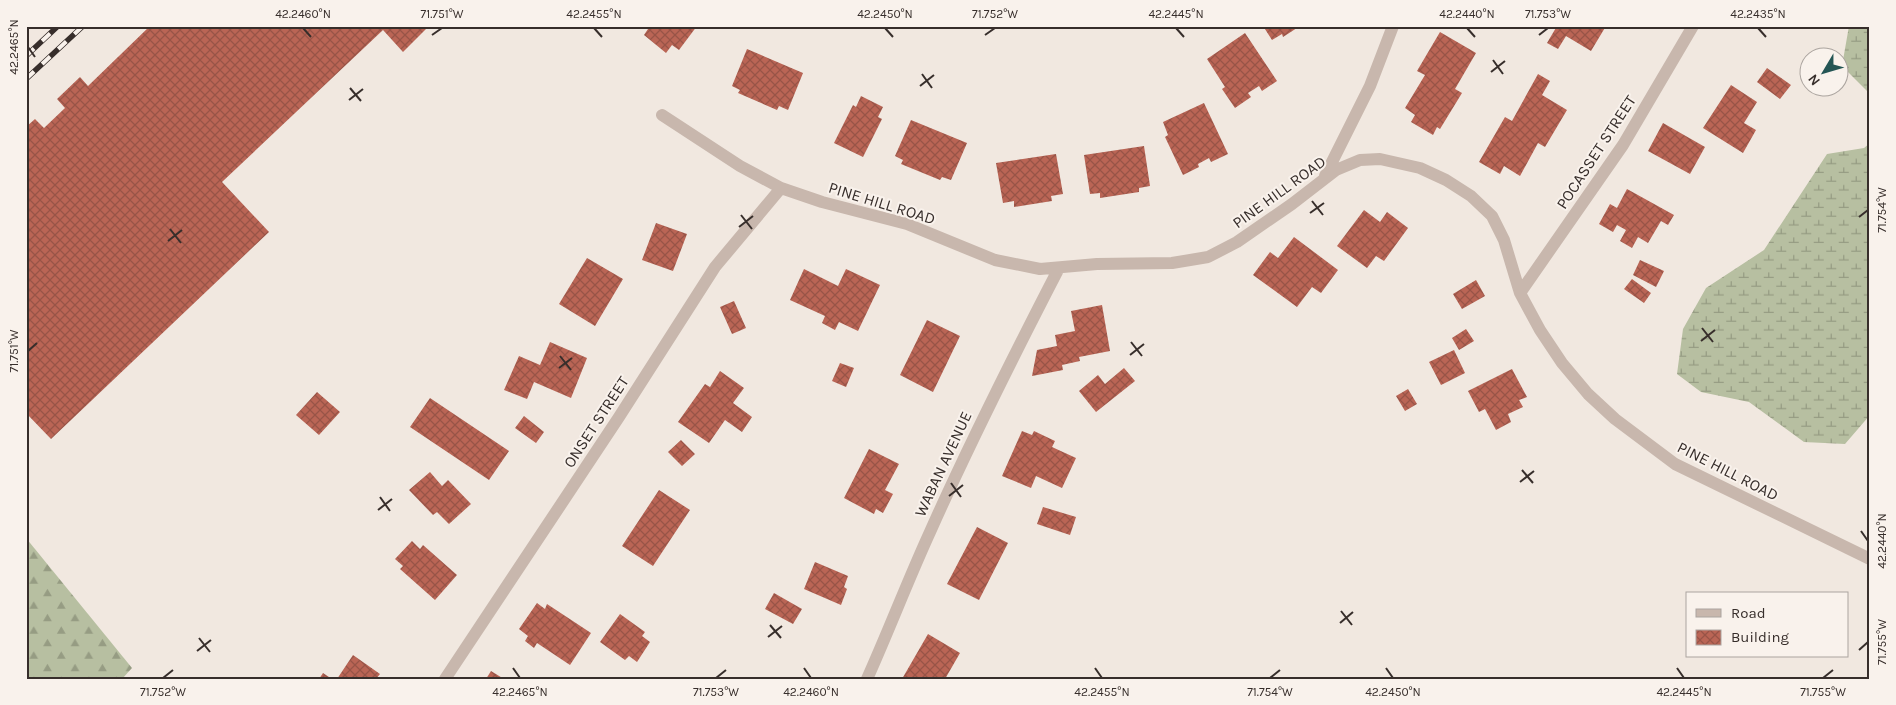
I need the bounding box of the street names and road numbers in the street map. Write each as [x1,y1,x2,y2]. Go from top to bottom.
street label: POCASSET STREET [1552,92,1640,212]
street label: PINE HILL ROAD [1229,152,1329,232]
street label: PINE HILL ROAD [826,178,938,228]
street label: ONSET STREET [559,373,633,471]
street label: WABAN AVENUE [910,408,976,520]
street label: PINE HILL ROAD [1674,437,1782,505]

